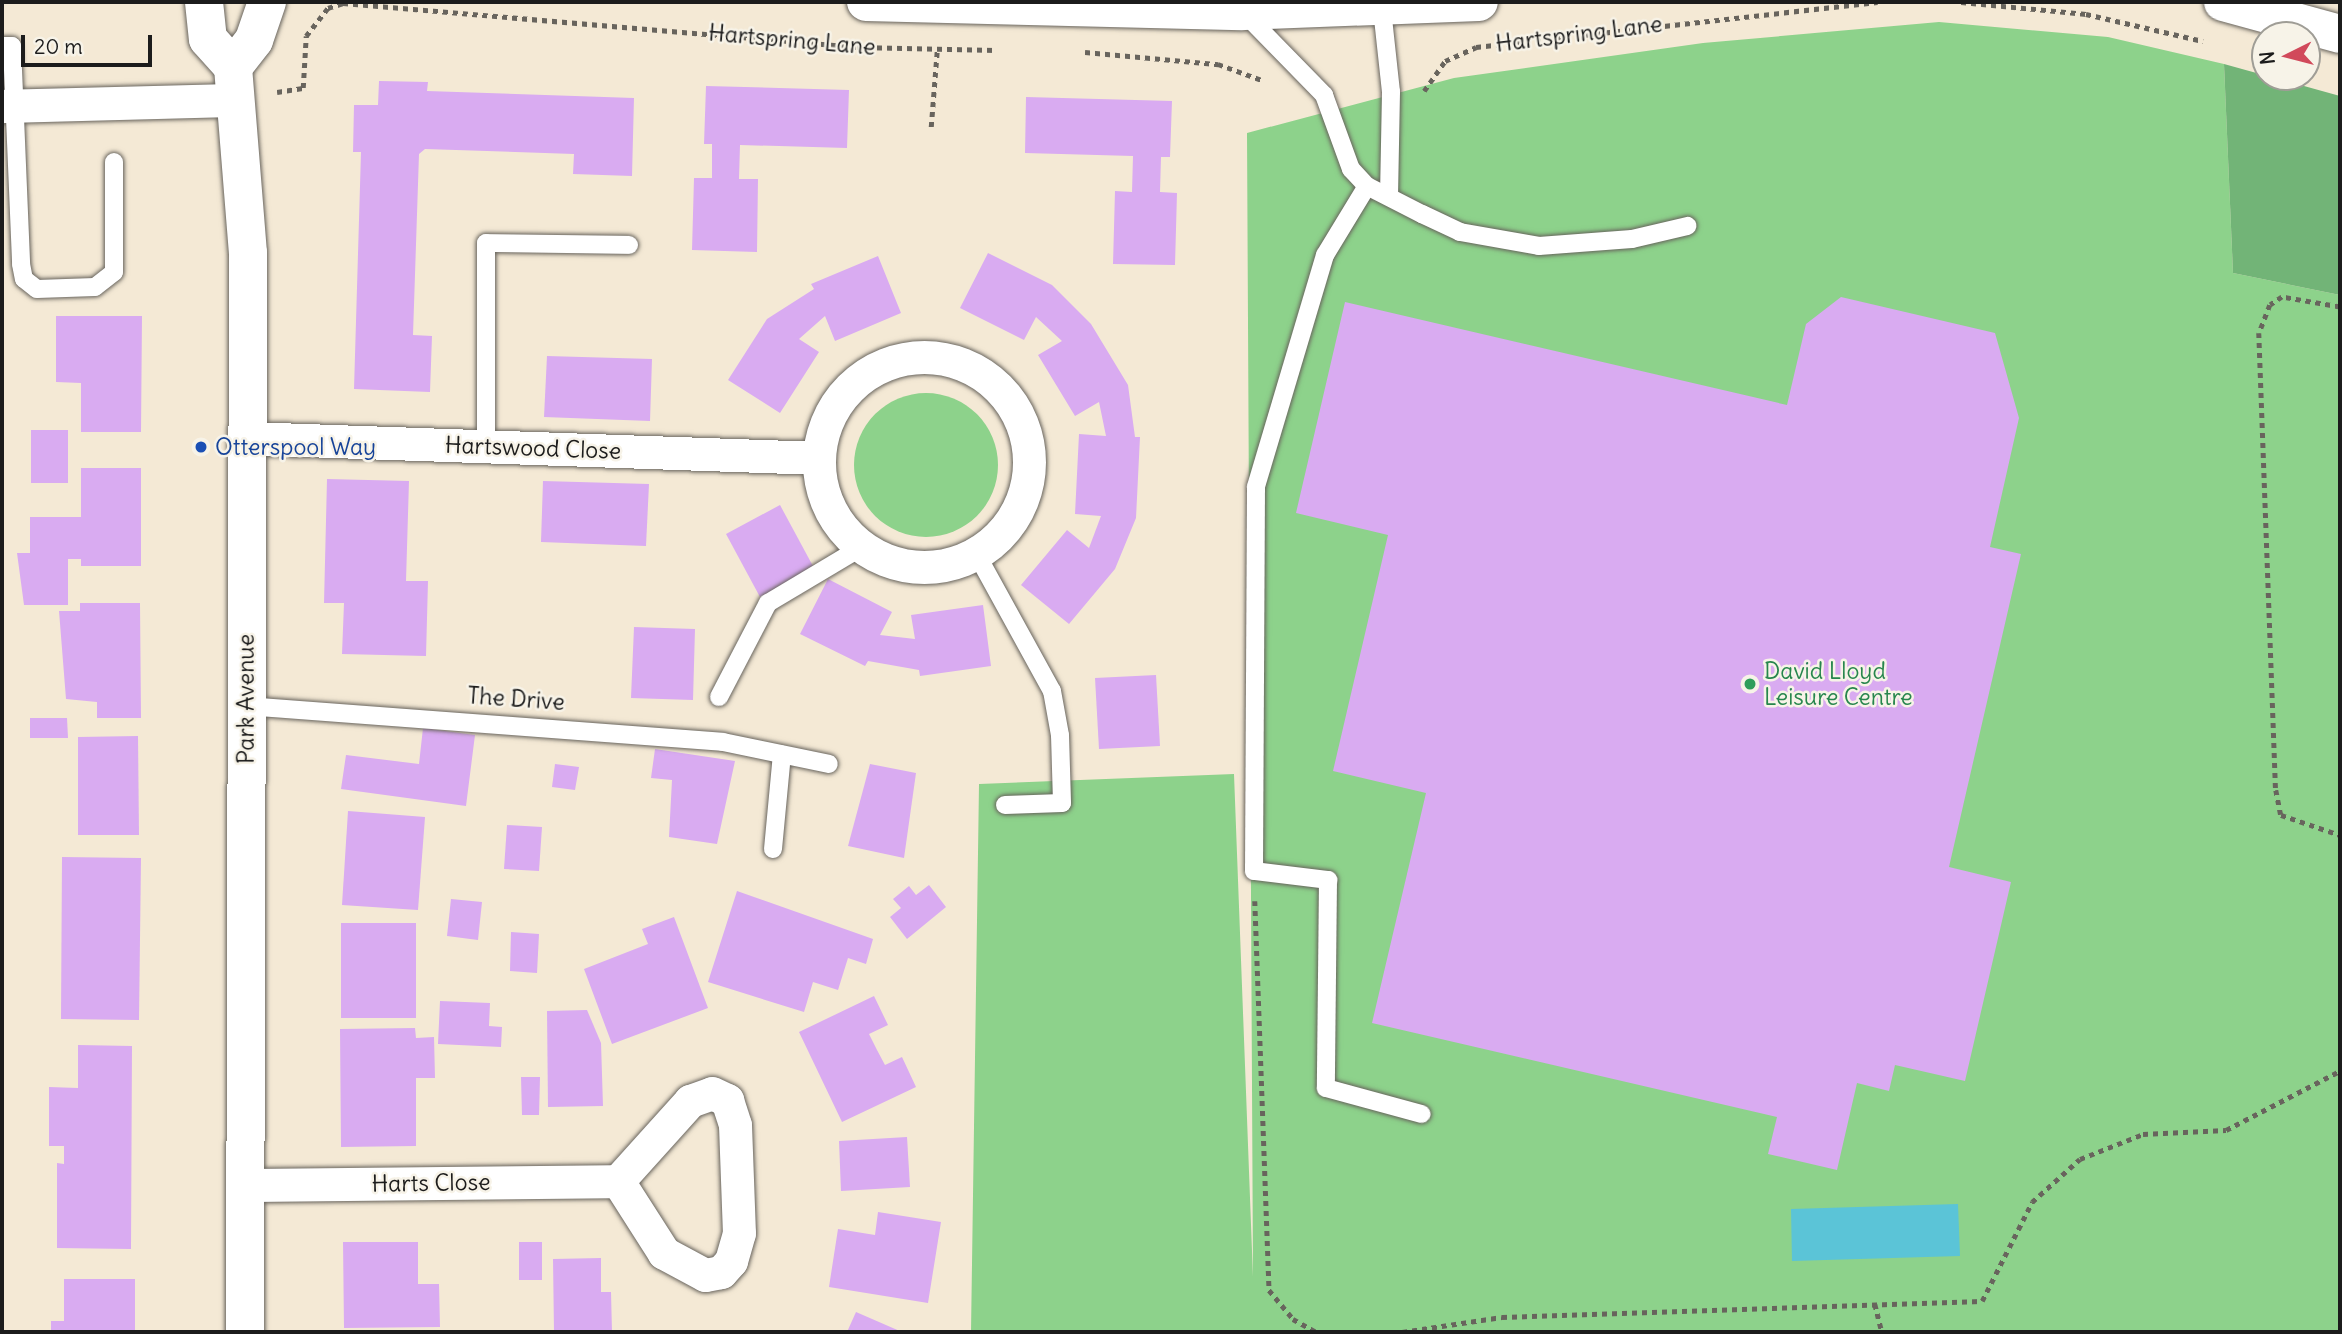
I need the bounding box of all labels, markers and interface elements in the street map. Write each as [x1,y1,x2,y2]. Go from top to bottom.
street label: Hartspring Lane [1494,10,1664,58]
street label: Hartspring Lane [707,19,877,61]
scale bar [24,21,156,65]
north arrow [2251,21,2321,91]
text: 20 m [34,33,83,60]
text: N [2254,50,2280,66]
street label: Hartswood Close [444,431,622,465]
place label: Otterspool Way [215,433,376,461]
marker: Otterspool Way [193,439,209,455]
street label: Park Avenue [232,634,260,764]
place label: David Lloyd Leisure Centre [1764,657,1913,711]
marker: David Lloyd Leisure Centre [1742,676,1758,692]
street label: The Drive [466,682,566,716]
street label: Harts Close [371,1168,491,1198]

